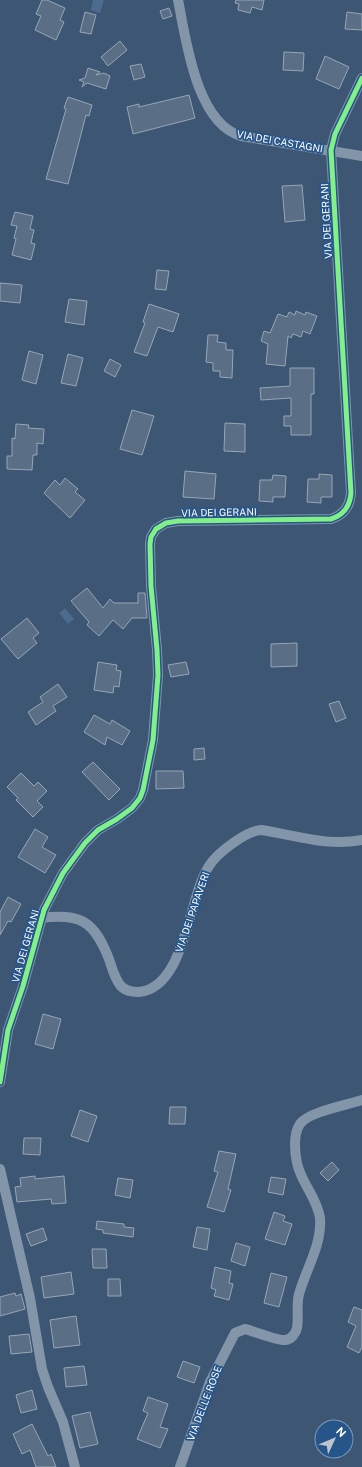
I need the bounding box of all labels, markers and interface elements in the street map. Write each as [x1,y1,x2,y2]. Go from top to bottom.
street label: VIA DEI CASTAGNI [236,128,324,154]
street label: VIA DEI GERANI [318,183,334,259]
street label: VIA DEI GERANI [181,505,257,519]
street label: VIA DEI PAPAVERI [173,870,211,954]
street label: VIA DEI GERANI [9,908,41,984]
street label: VIA DELLE ROSE [184,1364,224,1442]
north arrow [314,1419,354,1459]
text: N [334,1425,348,1439]

